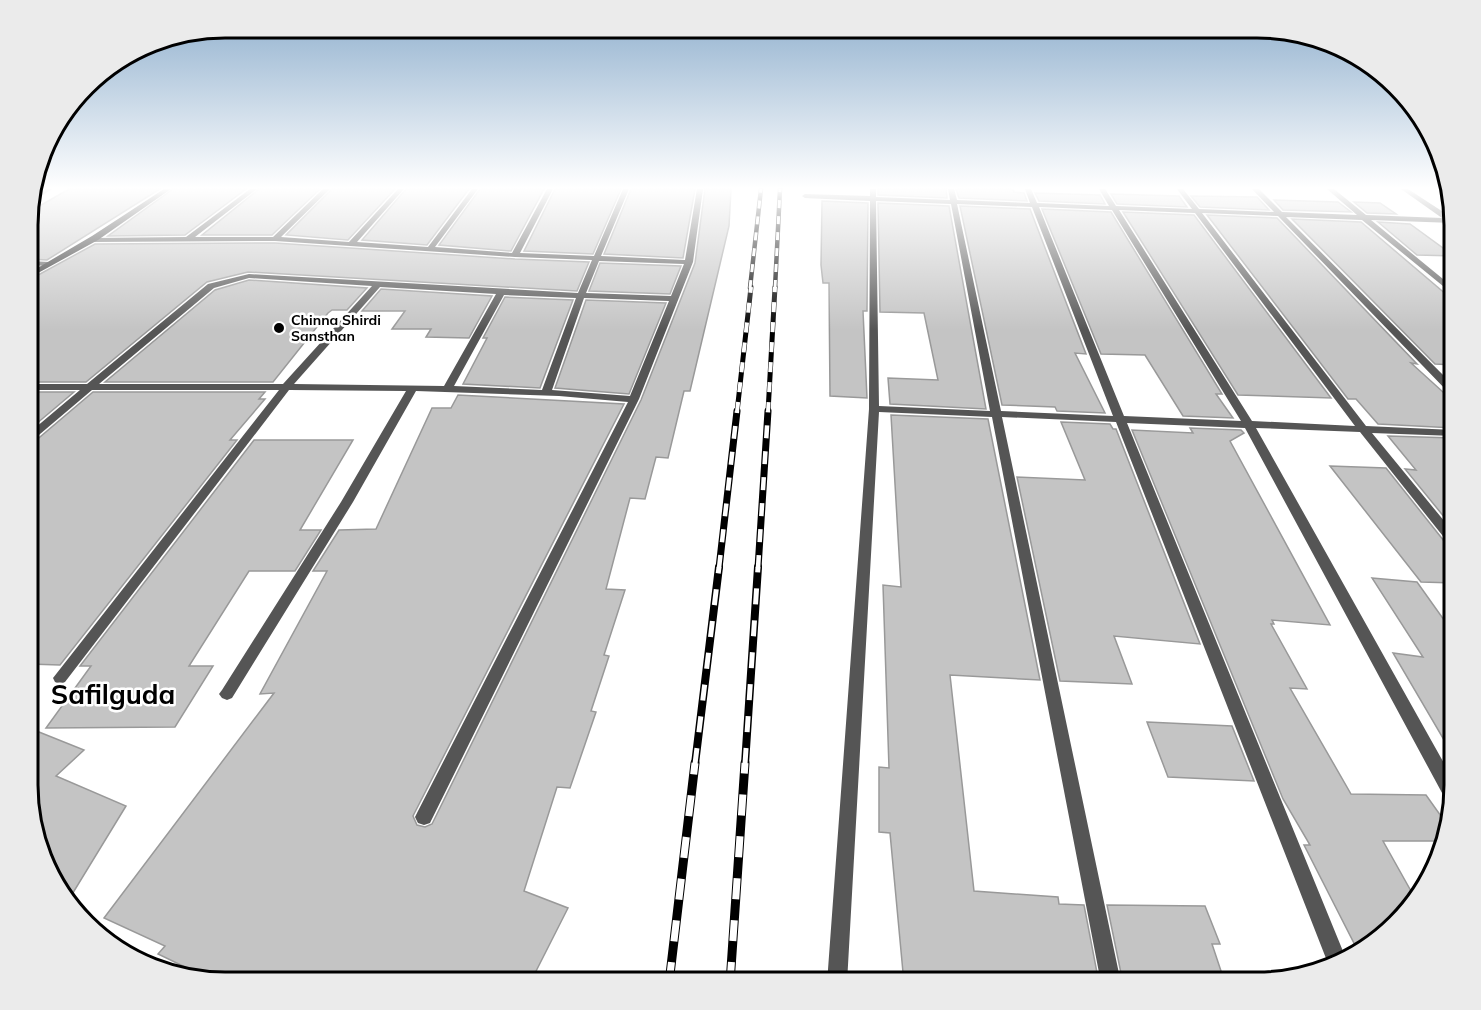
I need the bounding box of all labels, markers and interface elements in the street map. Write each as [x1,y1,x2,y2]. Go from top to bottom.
place label: Chinna Shirdi Sansthan [291,311,381,345]
marker: Chinna Shirdi Sansthan [272,321,286,335]
district label: Safilguda [51,677,175,711]

